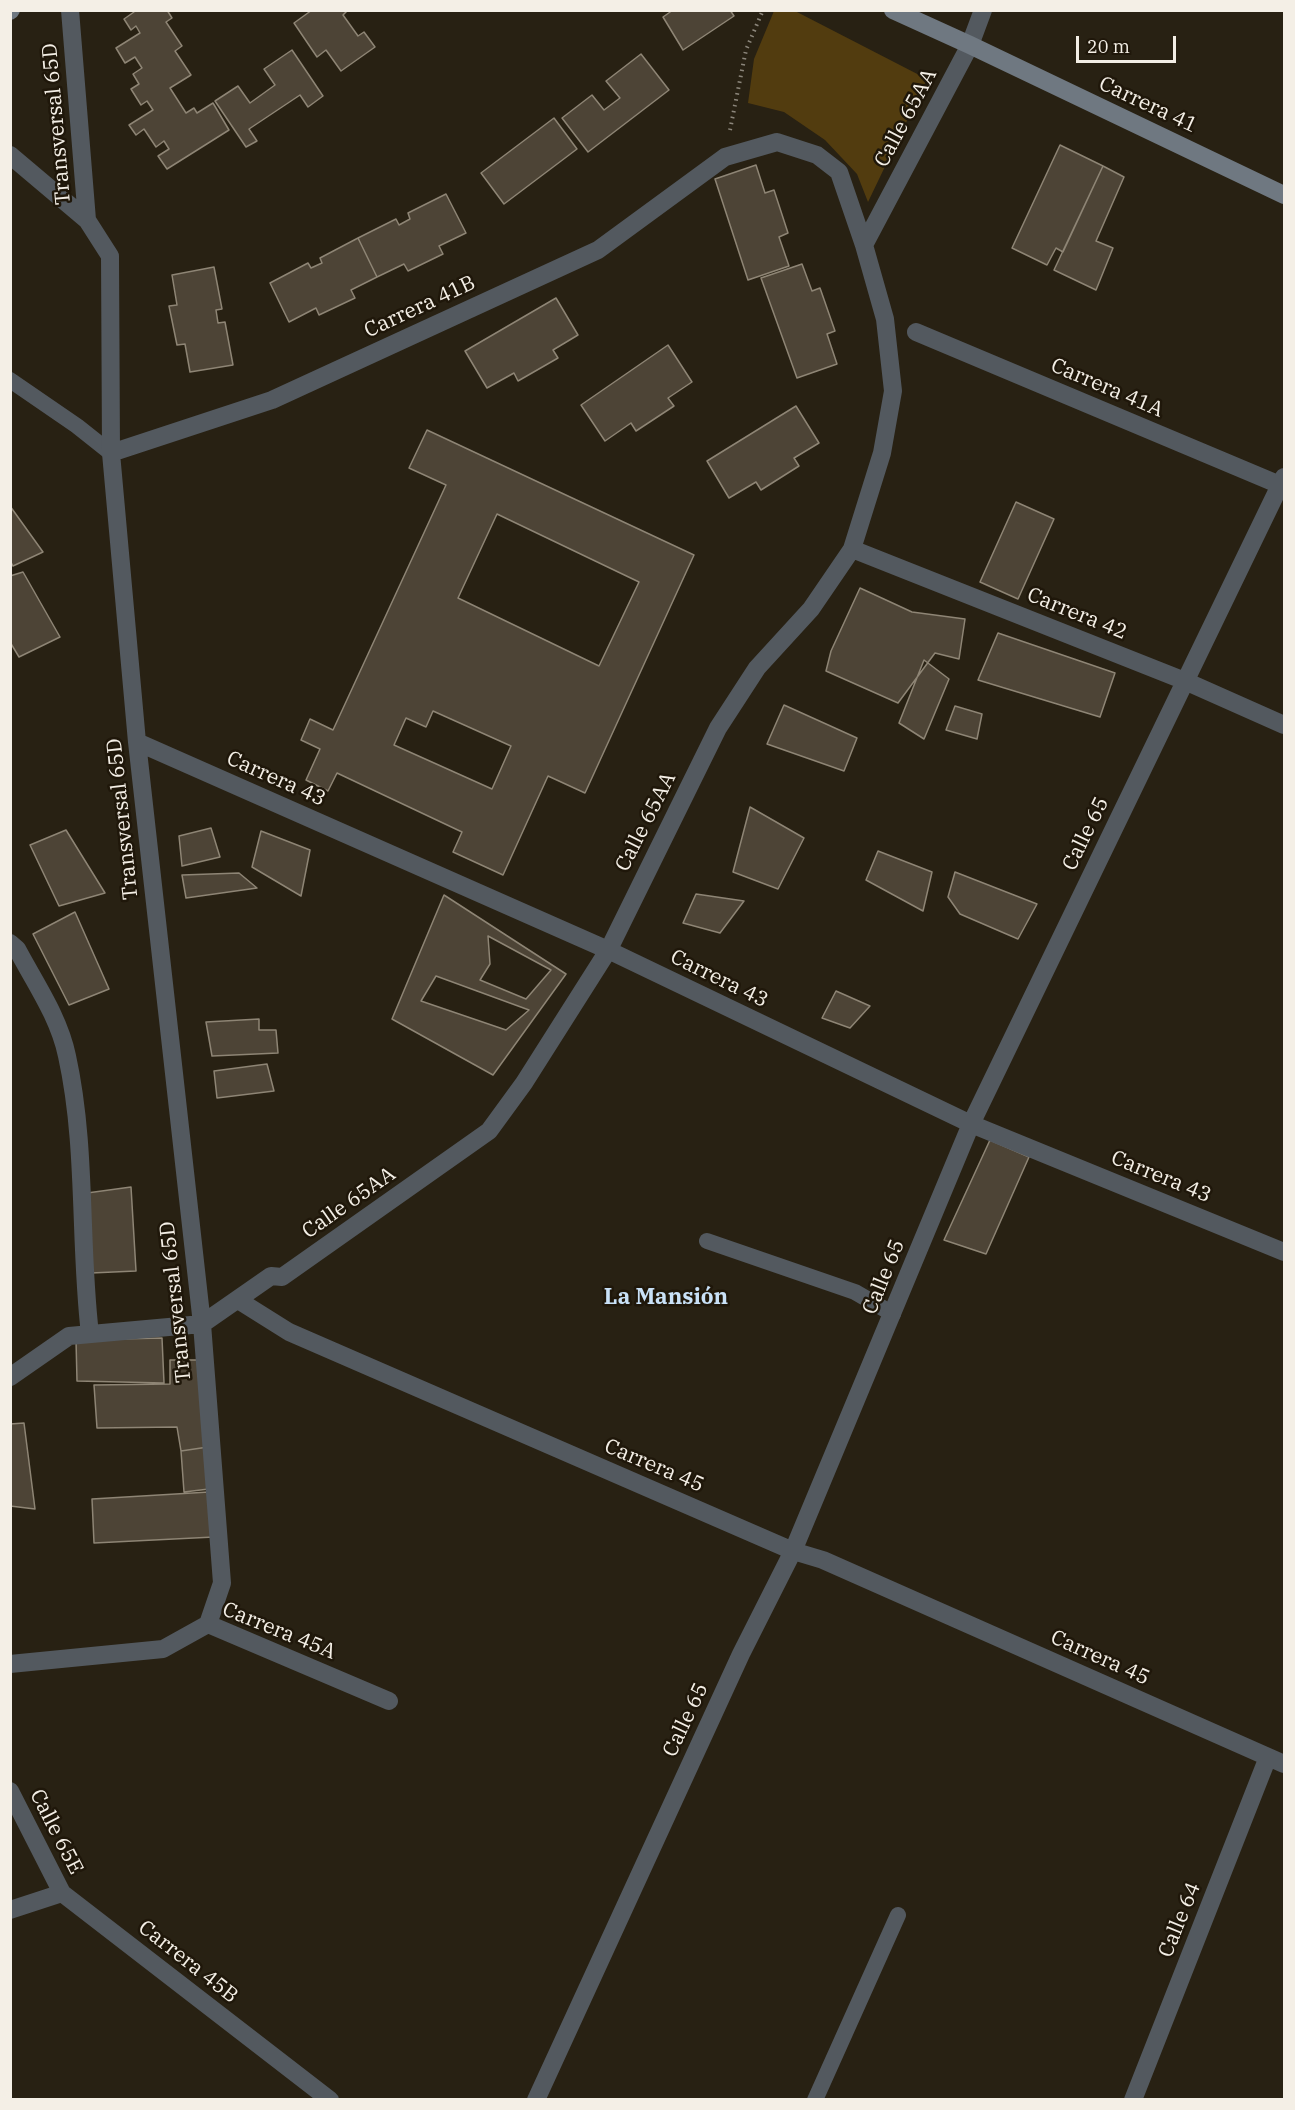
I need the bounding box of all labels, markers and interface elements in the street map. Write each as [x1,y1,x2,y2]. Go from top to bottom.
scale bar [1079,24,1180,62]
text: 20 m [1087,35,1130,58]
street label: Transversal 65D [37,42,77,206]
street label: Calle 65AA [870,64,942,172]
street label: Carrera 41 [1095,71,1201,139]
street label: Carrera 41B [360,270,480,344]
street label: Carrera 41A [1047,353,1167,423]
street label: Carrera 42 [1023,583,1131,645]
street label: Transversal 65D [102,737,144,901]
street label: Carrera 43 [223,746,329,812]
street label: Calle 65AA [610,768,682,876]
street label: Calle 65 [1057,793,1115,875]
street label: Carrera 43 [666,945,772,1013]
street label: Carrera 43 [1107,1146,1215,1208]
street label: Calle 65AA [298,1162,400,1244]
street label: Transversal 65D [155,1220,197,1384]
street label: Calle 65 [858,1236,910,1318]
district label: La Mansión [604,1285,728,1311]
street label: Carrera 45 [600,1434,708,1498]
street label: Carrera 45A [219,1597,339,1665]
street label: Carrera 45 [1047,1625,1153,1691]
street label: Calle 65 [658,1679,714,1761]
street label: Calle 65E [24,1785,88,1879]
street label: Calle 64 [1154,1879,1206,1961]
street label: Carrera 45B [133,1915,243,2009]

